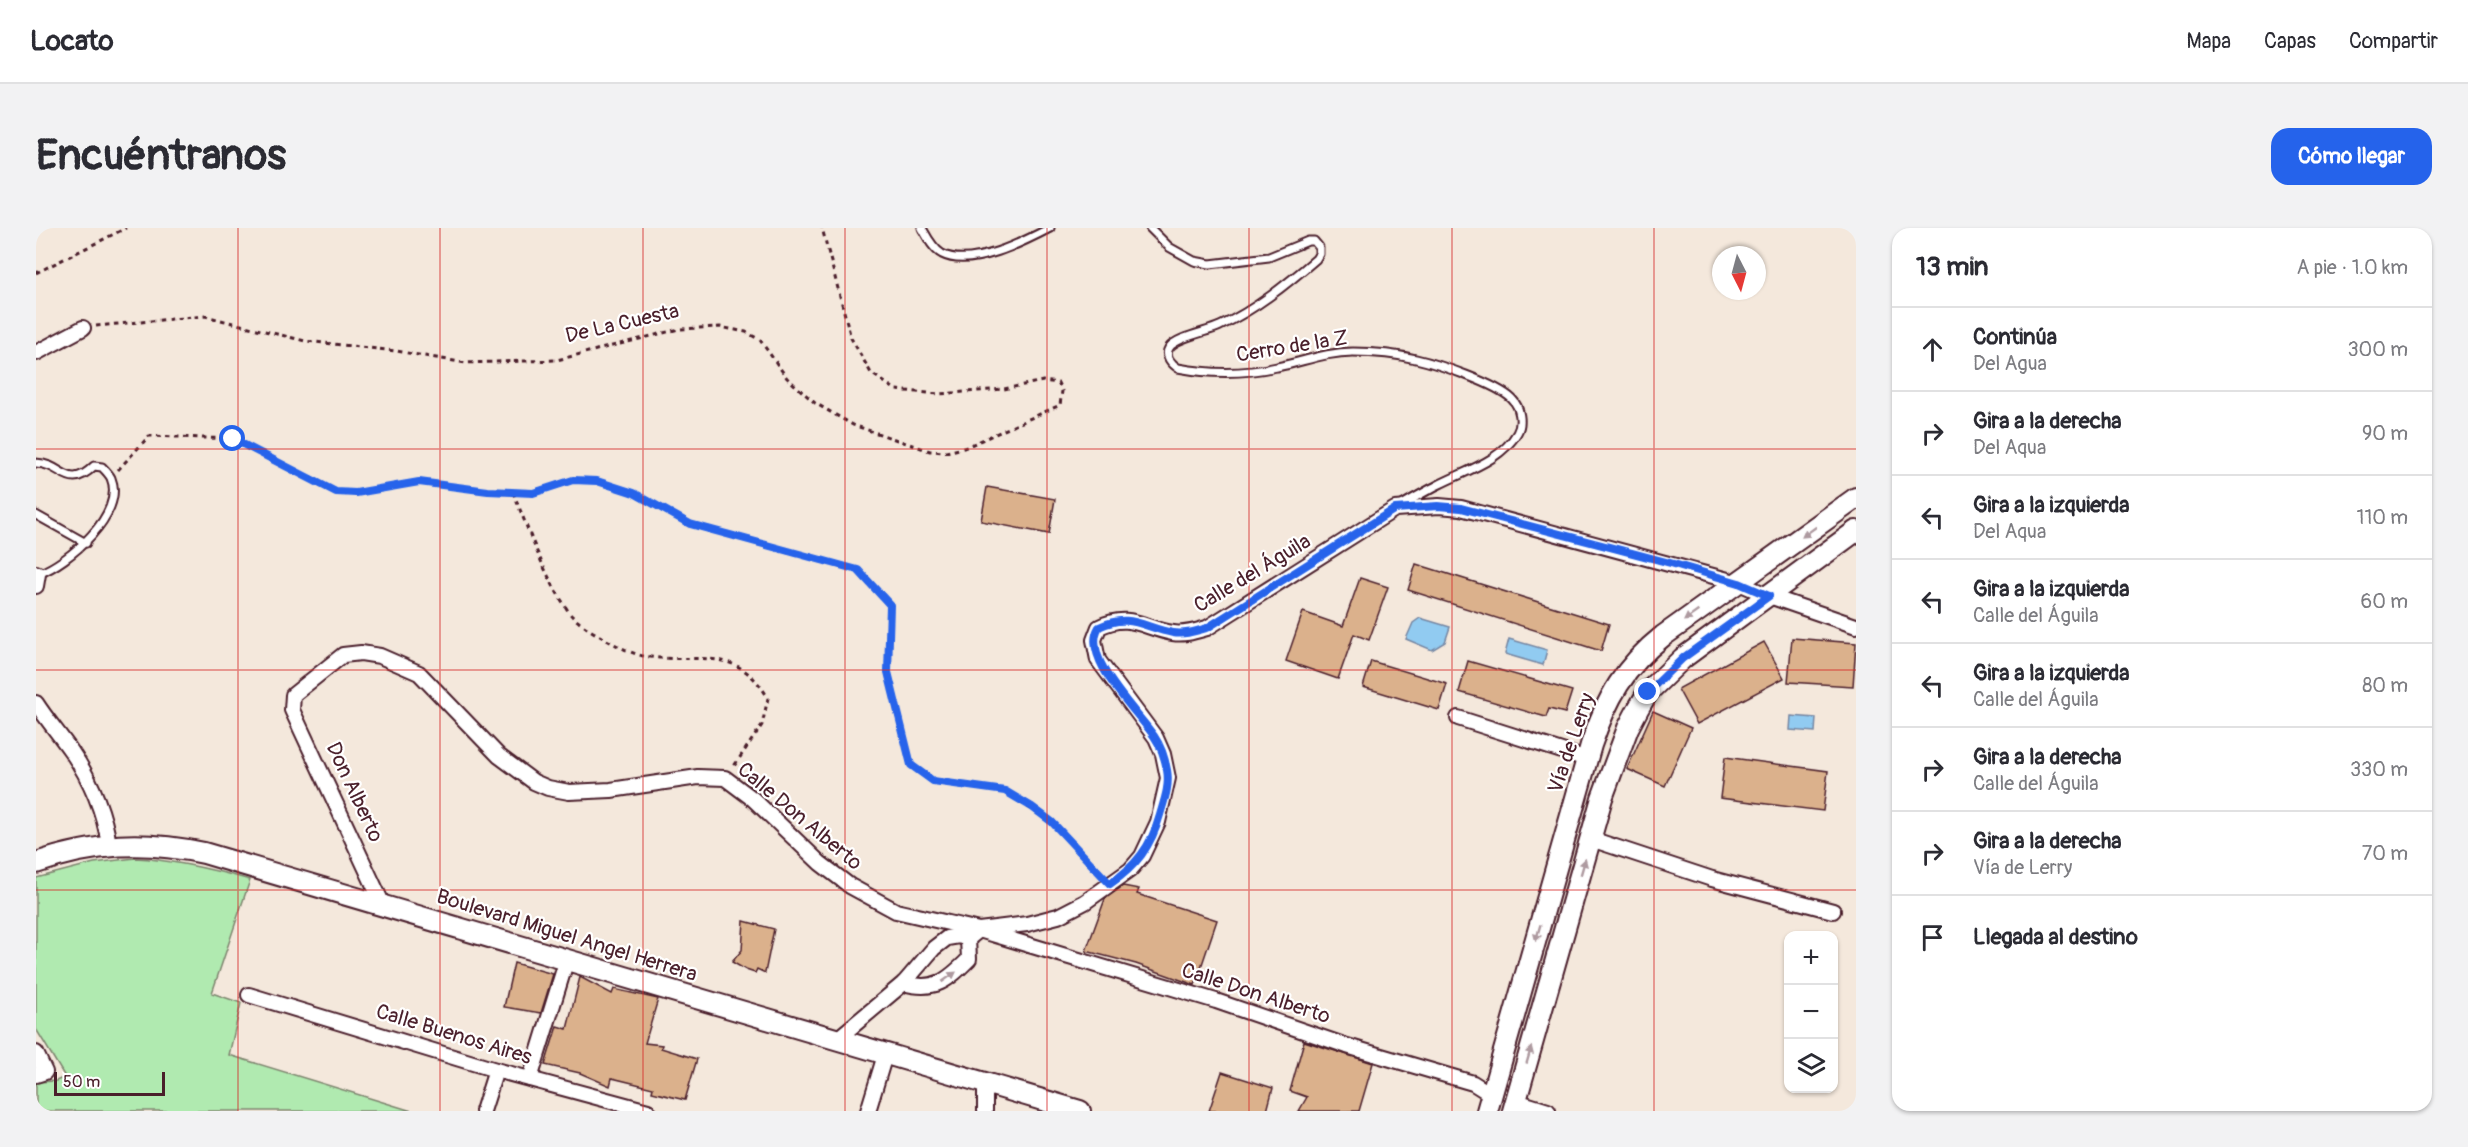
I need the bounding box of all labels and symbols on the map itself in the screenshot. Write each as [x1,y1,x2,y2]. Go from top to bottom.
north arrow [1712,246,1766,300]
street label: De La Cuesta [563,297,682,350]
street label: Cerro de la Z [1234,324,1350,369]
route start [219,425,245,451]
one-way arrow [1801,526,1817,538]
street label: Calle del Águila [1189,528,1316,619]
one-way arrow [1683,610,1698,622]
route end [1634,678,1660,704]
street label: Vía de Lerry [1542,689,1601,797]
street label: Don Alberto [320,738,389,847]
street label: Calle Don Alberto [732,756,868,876]
one-way arrow [1579,858,1588,876]
street label: Boulevard Miguel Angel Herrera [433,883,700,988]
one-way arrow [1533,925,1542,943]
street label: Calle Don Alberto [1178,957,1334,1030]
one-way arrow [940,971,956,983]
street label: Calle Buenos Aires [373,998,536,1071]
one-way arrow [1525,1046,1534,1064]
scale bar [54,1069,165,1096]

